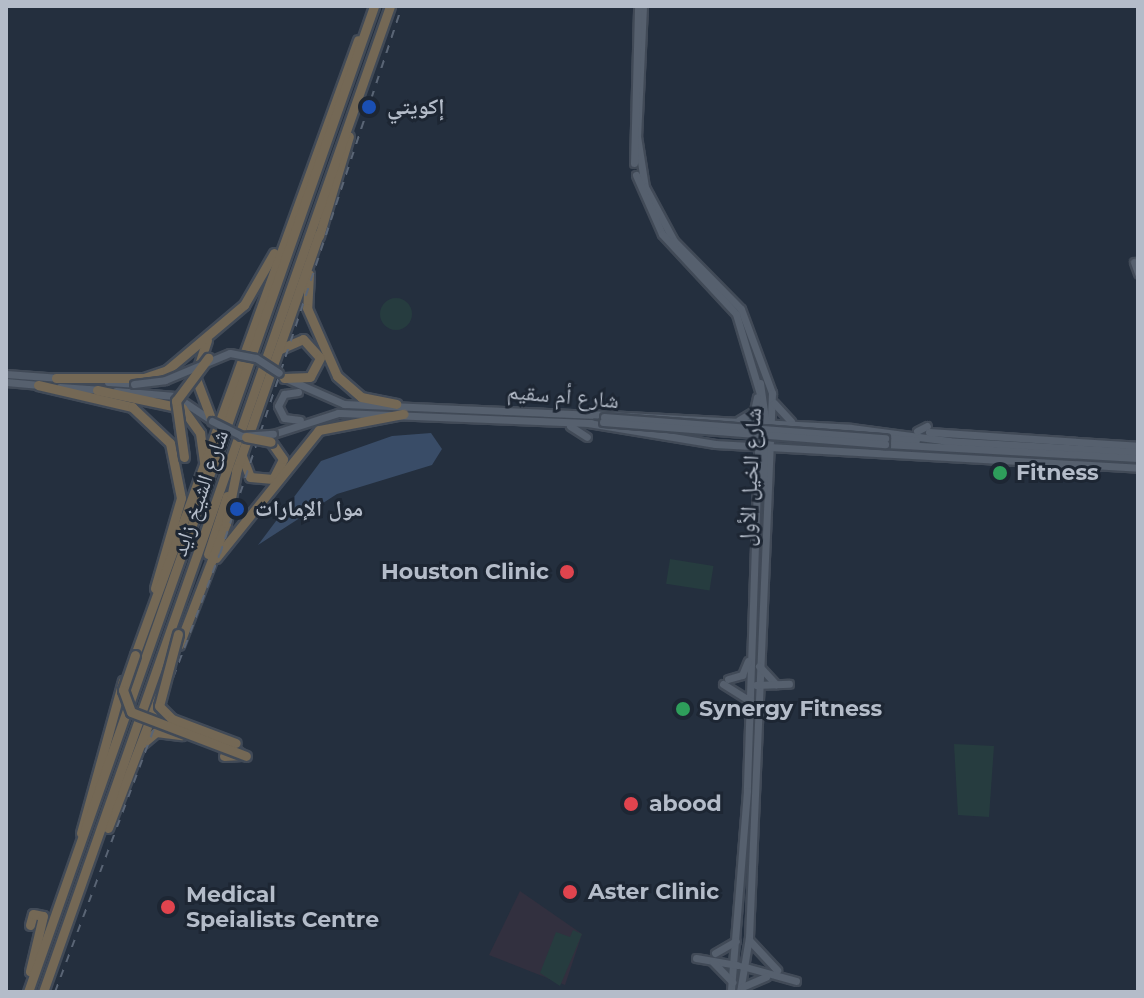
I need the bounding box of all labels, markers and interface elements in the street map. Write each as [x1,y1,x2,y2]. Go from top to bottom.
place label: إكويتي [387,94,444,120]
marker: إكويتي [358,96,380,118]
street label: شارع أم سقيم [506,378,620,414]
street label: شارع الخيل الأول [733,407,767,547]
street label: شارع الشيخ زايد [166,426,234,560]
place label: Fitness [1016,460,1099,486]
marker: Fitness [991,464,1009,482]
place label: مول الإمارات [255,496,363,522]
marker: مول الإمارات [226,498,248,520]
place label: Houston Clinic [381,559,549,585]
marker: Houston Clinic [556,561,578,583]
place label: Synergy Fitness [699,696,882,722]
marker: Synergy Fitness [674,700,692,718]
place label: abood [649,791,722,817]
marker: abood [620,793,642,815]
place label: Aster Clinic [588,879,719,905]
place label: Medical Speialists Centre [186,881,379,932]
marker: Aster Clinic [559,881,581,903]
marker: Medical Speialists Centre [157,896,179,918]

